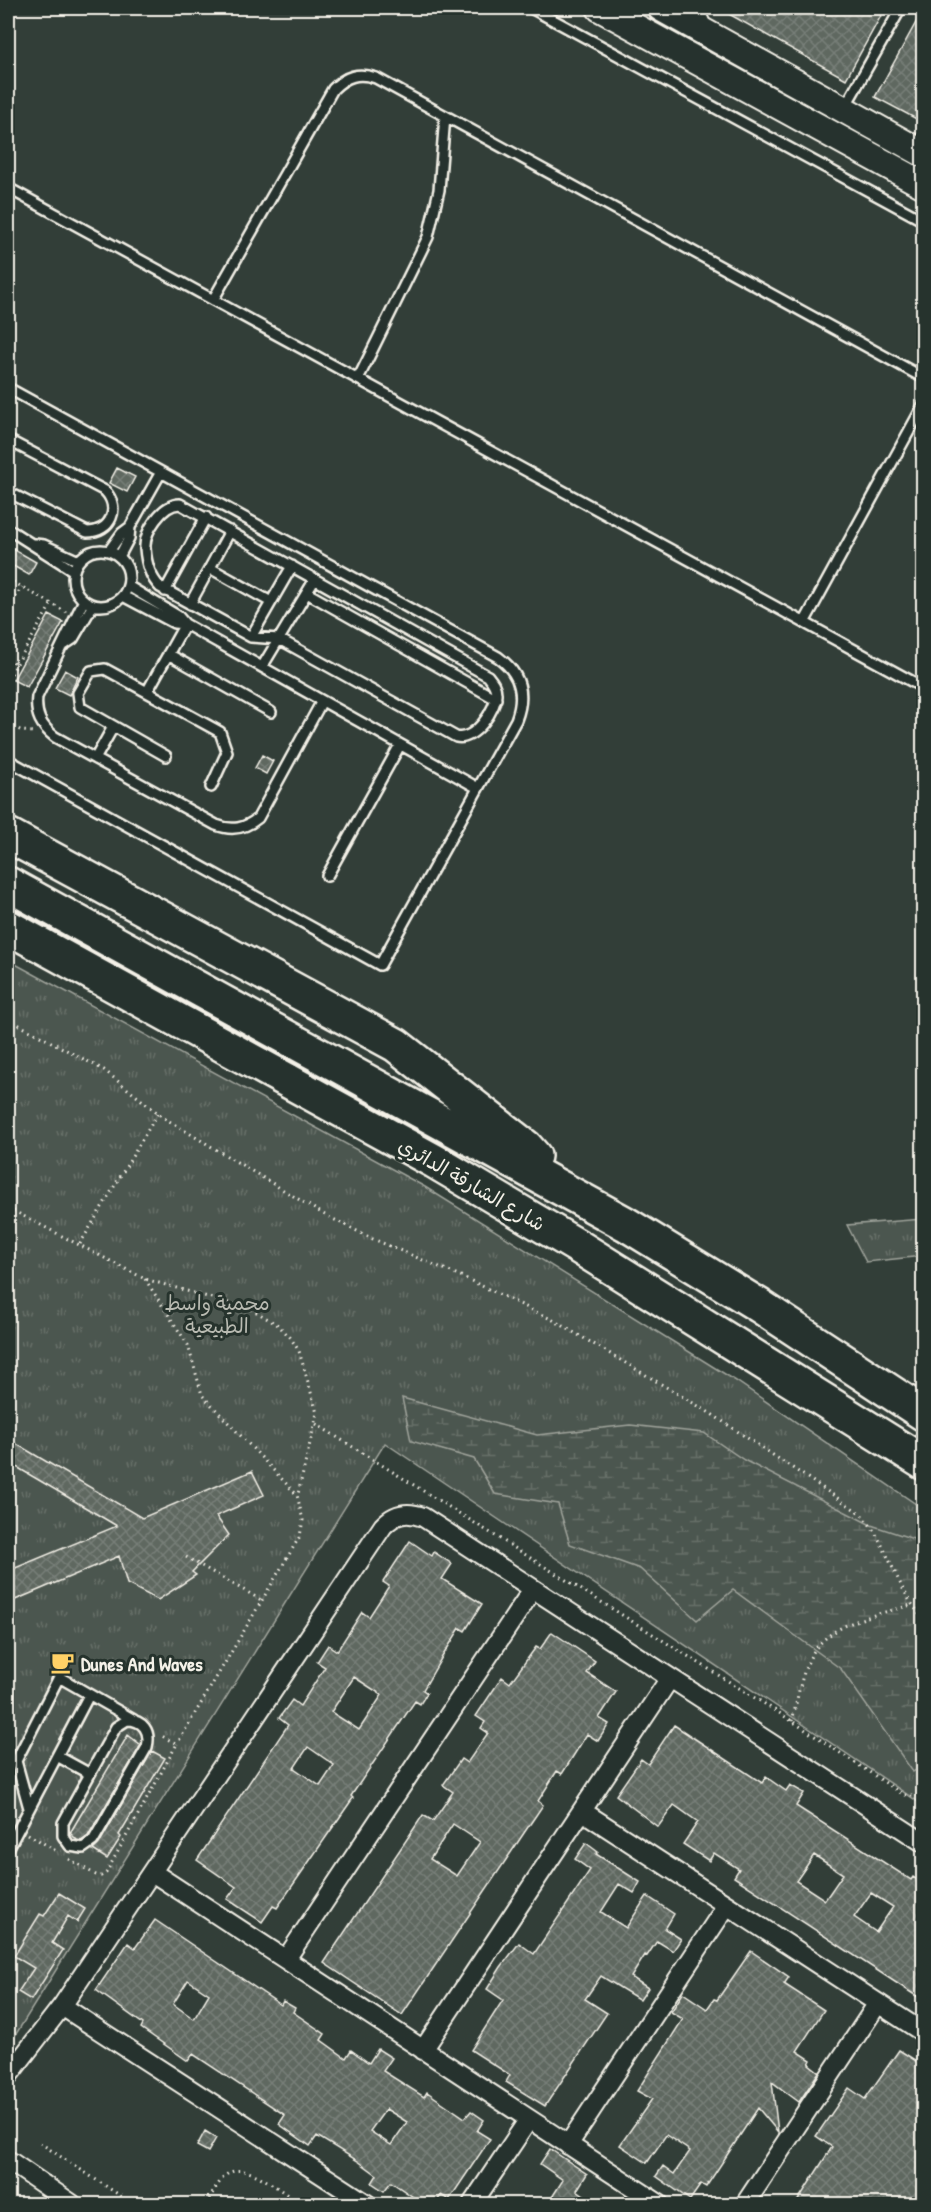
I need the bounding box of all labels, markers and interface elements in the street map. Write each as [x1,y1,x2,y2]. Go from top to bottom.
street label: شارع الشارقة الدائري [393,1131,550,1239]
park label: محمية واسط الطبيعية [164,1289,270,1339]
cafe icon: Dunes And Waves [50,1650,76,1676]
place label: Dunes And Waves [81,1650,203,1677]

